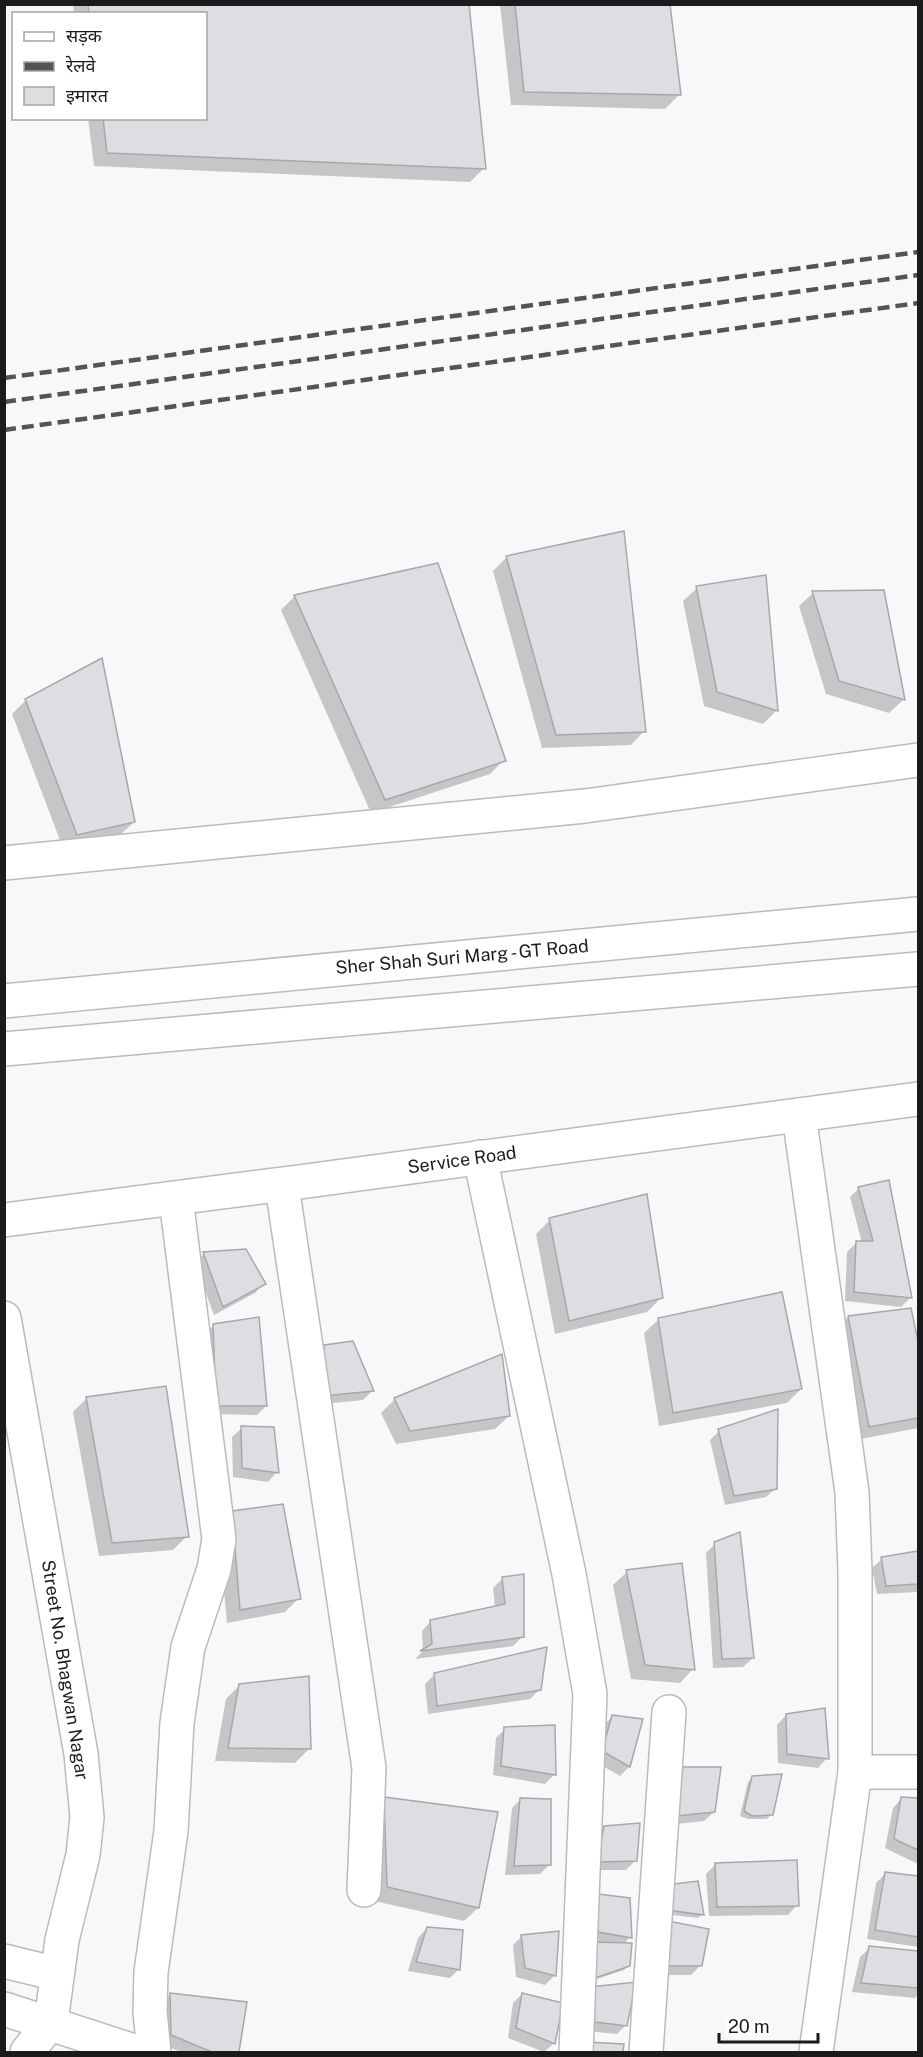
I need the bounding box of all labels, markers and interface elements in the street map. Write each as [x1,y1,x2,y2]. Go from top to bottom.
legend [12,12,207,120]
text: सड़क [66,25,103,46]
text: रेलवे [65,55,97,76]
text: इमारत [66,85,109,106]
street label: Sher Shah Suri Marg - GT Road [334,935,589,978]
street label: Service Road [406,1141,518,1178]
street label: Street No. Bhagwan Nagar [38,1558,93,1781]
scale bar [719,2006,818,2044]
text: 20 m [728,2016,770,2037]

